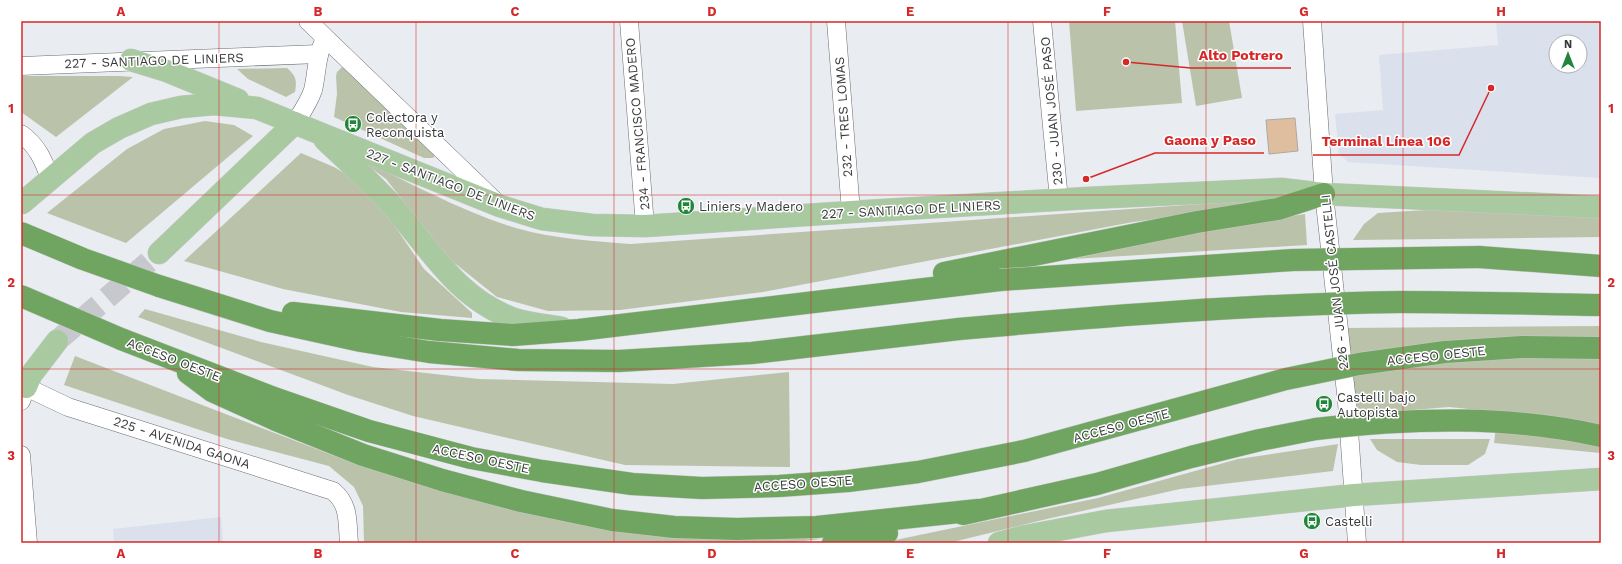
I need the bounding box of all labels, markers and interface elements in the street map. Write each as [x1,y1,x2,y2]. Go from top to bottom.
text: A [117,4,126,19]
text: B [314,4,323,19]
text: C [511,4,520,19]
text: D [707,4,717,19]
text: E [906,4,914,19]
text: F [1103,4,1111,19]
text: G [1299,4,1309,19]
text: H [1496,4,1506,19]
north arrow [1548,34,1588,74]
street label: 230 - JUAN JOSÉ PASO [1037,36,1065,186]
street label: 234 - FRANCISCO MADERO [622,37,653,211]
text: N [1564,38,1572,51]
callout: Alto Potrero [1191,42,1291,68]
text: Alto Potrero [1199,47,1283,63]
street label: 227 - SANTIAGO DE LINIERS [64,50,244,71]
street label: 232 - TRES LOMAS [832,56,855,178]
text: 1 [8,101,14,116]
text: 1 [1608,101,1614,116]
place label: Colectora y Reconquista [366,110,445,140]
bus stop icon: Colectora y Reconquista [343,114,363,134]
callout: Gaona y Paso [1155,127,1264,153]
callout: Terminal Línea 106 [1313,129,1459,155]
text: Gaona y Paso [1164,132,1256,148]
text: Terminal Línea 106 [1321,133,1451,149]
street label: 227 - SANTIAGO DE LINIERS [364,145,537,224]
street label: 226 - JUAN JOSÉ CASTELLI [1317,194,1351,370]
bus stop icon: Liniers y Madero [676,196,696,216]
street label: 227 - SANTIAGO DE LINIERS [821,197,1001,222]
place label: Liniers y Madero [699,199,803,214]
text: 2 [7,275,15,290]
text: 2 [1607,275,1615,290]
street label: ACCESO OESTE [125,335,223,384]
street label: ACCESO OESTE [1386,343,1486,368]
place label: Castelli bajo Autopista [1337,390,1416,420]
bus stop icon: Castelli bajo Autopista [1314,394,1334,414]
street label: ACCESO OESTE [1071,405,1171,446]
street label: 225 - AVENIDA GAONA [112,413,252,472]
street label: ACCESO OESTE [431,441,531,476]
text: 3 [7,448,15,463]
text: 3 [1607,448,1615,463]
street label: ACCESO OESTE [753,473,853,494]
bus stop icon: Castelli [1302,511,1322,531]
place label: Castelli [1325,514,1373,529]
text: A [117,546,126,561]
text: B [314,546,323,561]
text: C [511,546,520,561]
text: D [707,546,717,561]
text: E [906,546,914,561]
text: F [1103,546,1111,561]
text: G [1299,546,1309,561]
text: H [1496,546,1506,561]

